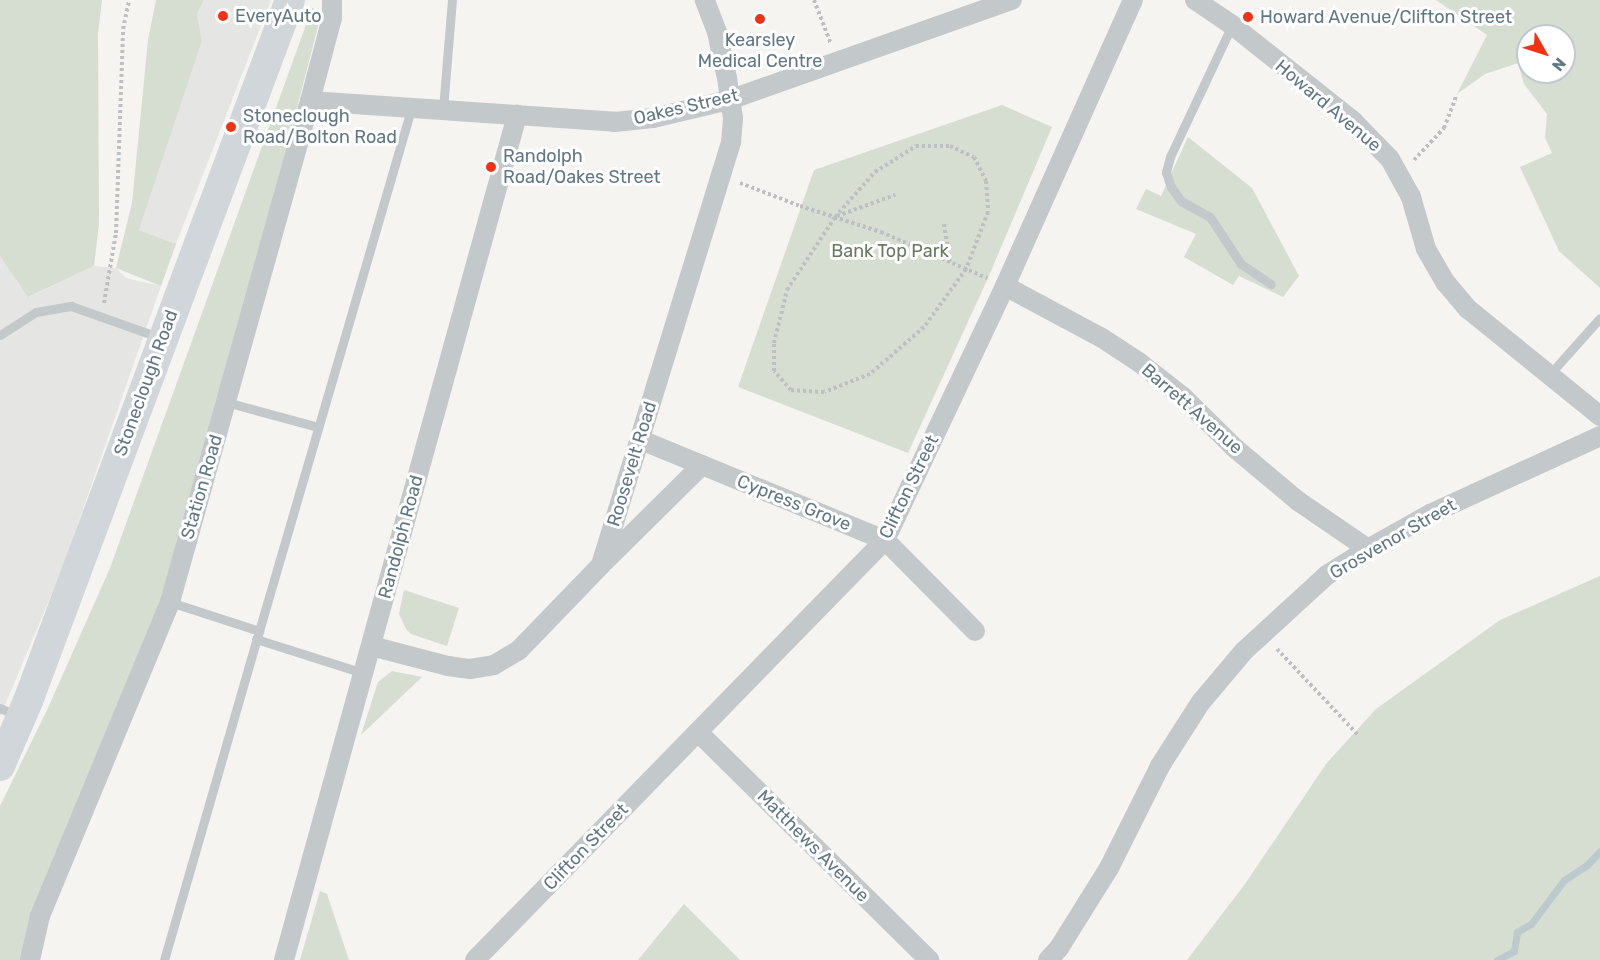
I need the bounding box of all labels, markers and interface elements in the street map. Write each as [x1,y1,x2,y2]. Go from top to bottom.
place label: EveryAuto [235,5,322,27]
place label: Howard Avenue/Clifton Street [1260,6,1512,28]
marker: EveryAuto [216,9,230,23]
marker: Kearsley Medical Centre [751,10,769,28]
marker: Howard Avenue/Clifton Street [1241,10,1255,24]
north arrow [1516,24,1576,84]
place label: Kearsley Medical Centre [698,30,822,72]
text: N [1548,54,1570,75]
street label: Howard Avenue [1271,55,1385,157]
street label: Oakes Street [632,84,740,130]
place label: Stoneclough Road/Bolton Road [243,106,397,148]
marker: Stoneclough Road/Bolton Road [224,120,238,134]
place label: Randolph Road/Oakes Street [503,146,661,188]
marker: Randolph Road/Oakes Street [484,160,498,174]
park label: Bank Top Park [831,240,949,262]
street label: Stoneclough Road [110,307,182,459]
street label: Barrett Avenue [1137,359,1247,459]
street label: Roosevelt Road [603,399,661,529]
street label: Station Road [177,432,227,542]
street label: Clifton Street [875,432,943,542]
street label: Cypress Grove [734,470,854,536]
street label: Randolph Road [374,473,428,601]
street label: Grosvenor Street [1326,494,1460,584]
street label: Matthews Avenue [752,785,874,907]
street label: Clifton Street [539,799,633,895]

